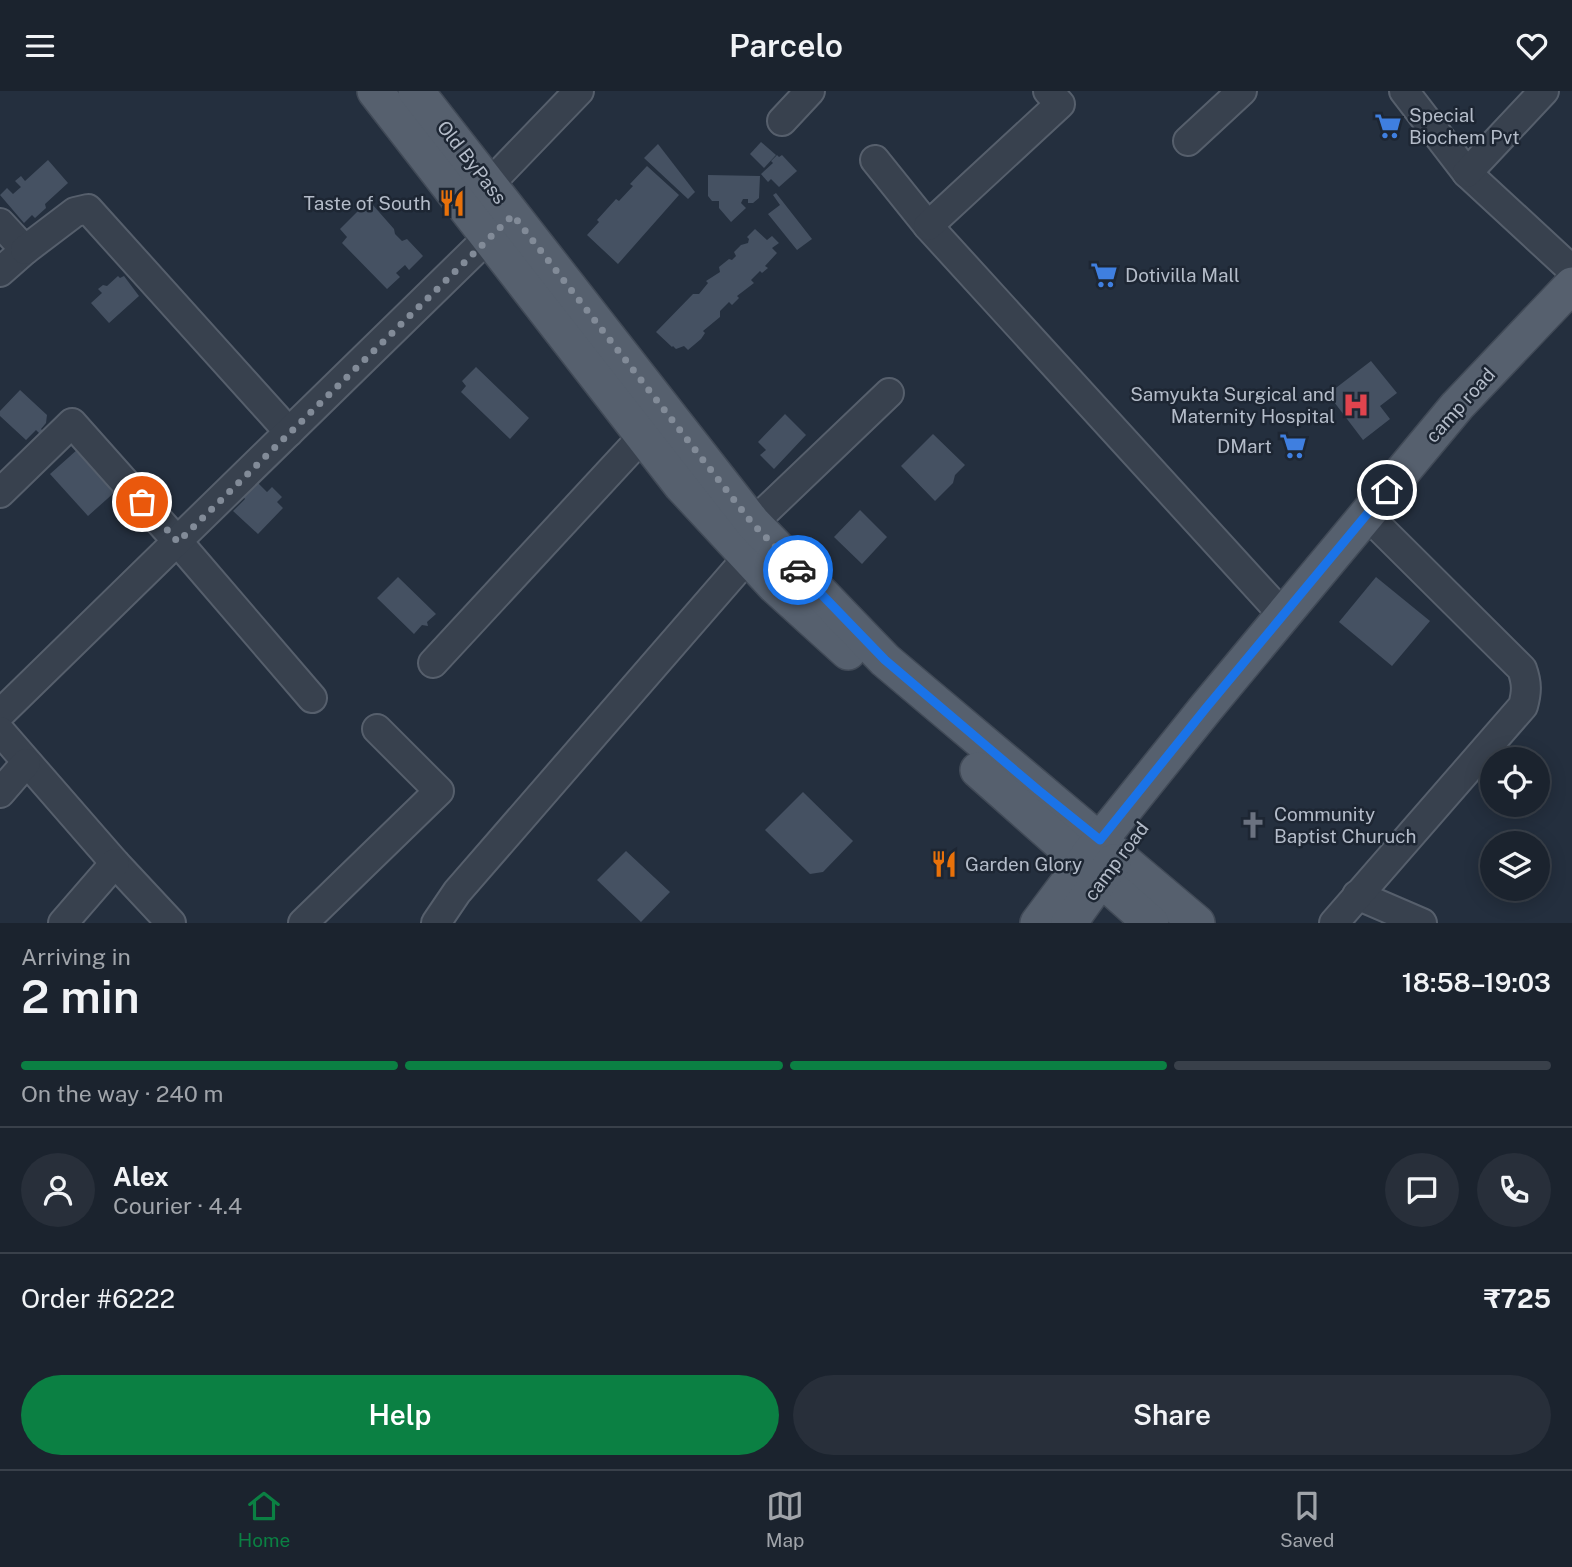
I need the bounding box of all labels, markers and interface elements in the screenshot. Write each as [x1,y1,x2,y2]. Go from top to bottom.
icon: menu [21,27,59,65]
text: Parcelo [729,27,843,64]
icon: heart [1513,27,1551,65]
place label: Special Biochem Pvt [1409,104,1520,148]
supermarket icon: Special Biochem Pvt [1373,111,1403,141]
street label: Old ByPass [433,116,511,208]
restaurant icon: Taste of South [437,188,467,218]
place label: Taste of South [304,192,431,214]
supermarket icon: Dotivilla Mall [1089,260,1119,290]
place label: Dotivilla Mall [1125,264,1240,286]
street label: camp road [1421,363,1499,447]
place label: Samyukta Surgical and Maternity Hospital [1130,383,1335,427]
hospital icon: Samyukta Surgical and Maternity Hospital [1341,390,1371,420]
supermarket icon: DMart [1278,431,1308,461]
place label: DMart [1217,435,1272,457]
pin [1357,460,1417,520]
icon: home [1368,471,1406,509]
pin [112,472,172,532]
icon: bag [123,483,161,521]
courier [763,535,833,605]
icon: car [779,551,817,589]
map controls [1480,747,1550,901]
button: locate [1480,747,1550,817]
place label: Community Baptist Churuch [1274,803,1416,847]
church icon: Community Baptist Churuch [1238,810,1268,840]
street label: camp road [1079,817,1153,905]
button: layers [1480,831,1550,901]
restaurant icon: Garden Glory [929,849,959,879]
place label: Garden Glory [965,853,1082,875]
text: Arriving in [21,943,131,970]
text: 18:58–19:03 [1402,967,1551,998]
text: 2 min [21,969,140,1023]
text: On the way · 240 m [21,1080,223,1107]
button: person [21,1153,95,1227]
button: chat [1385,1153,1459,1227]
button: phone [1477,1153,1551,1227]
text: Alex [113,1161,169,1192]
text: Courier · 4.4 [113,1192,242,1219]
text: Order #6222 [21,1283,175,1314]
text: ₹725 [1484,1283,1551,1314]
button: Help [21,1375,779,1455]
button: Share [793,1375,1551,1455]
tab: Home [238,1487,290,1551]
tab: Map [766,1487,804,1551]
tab: Saved [1280,1487,1334,1551]

